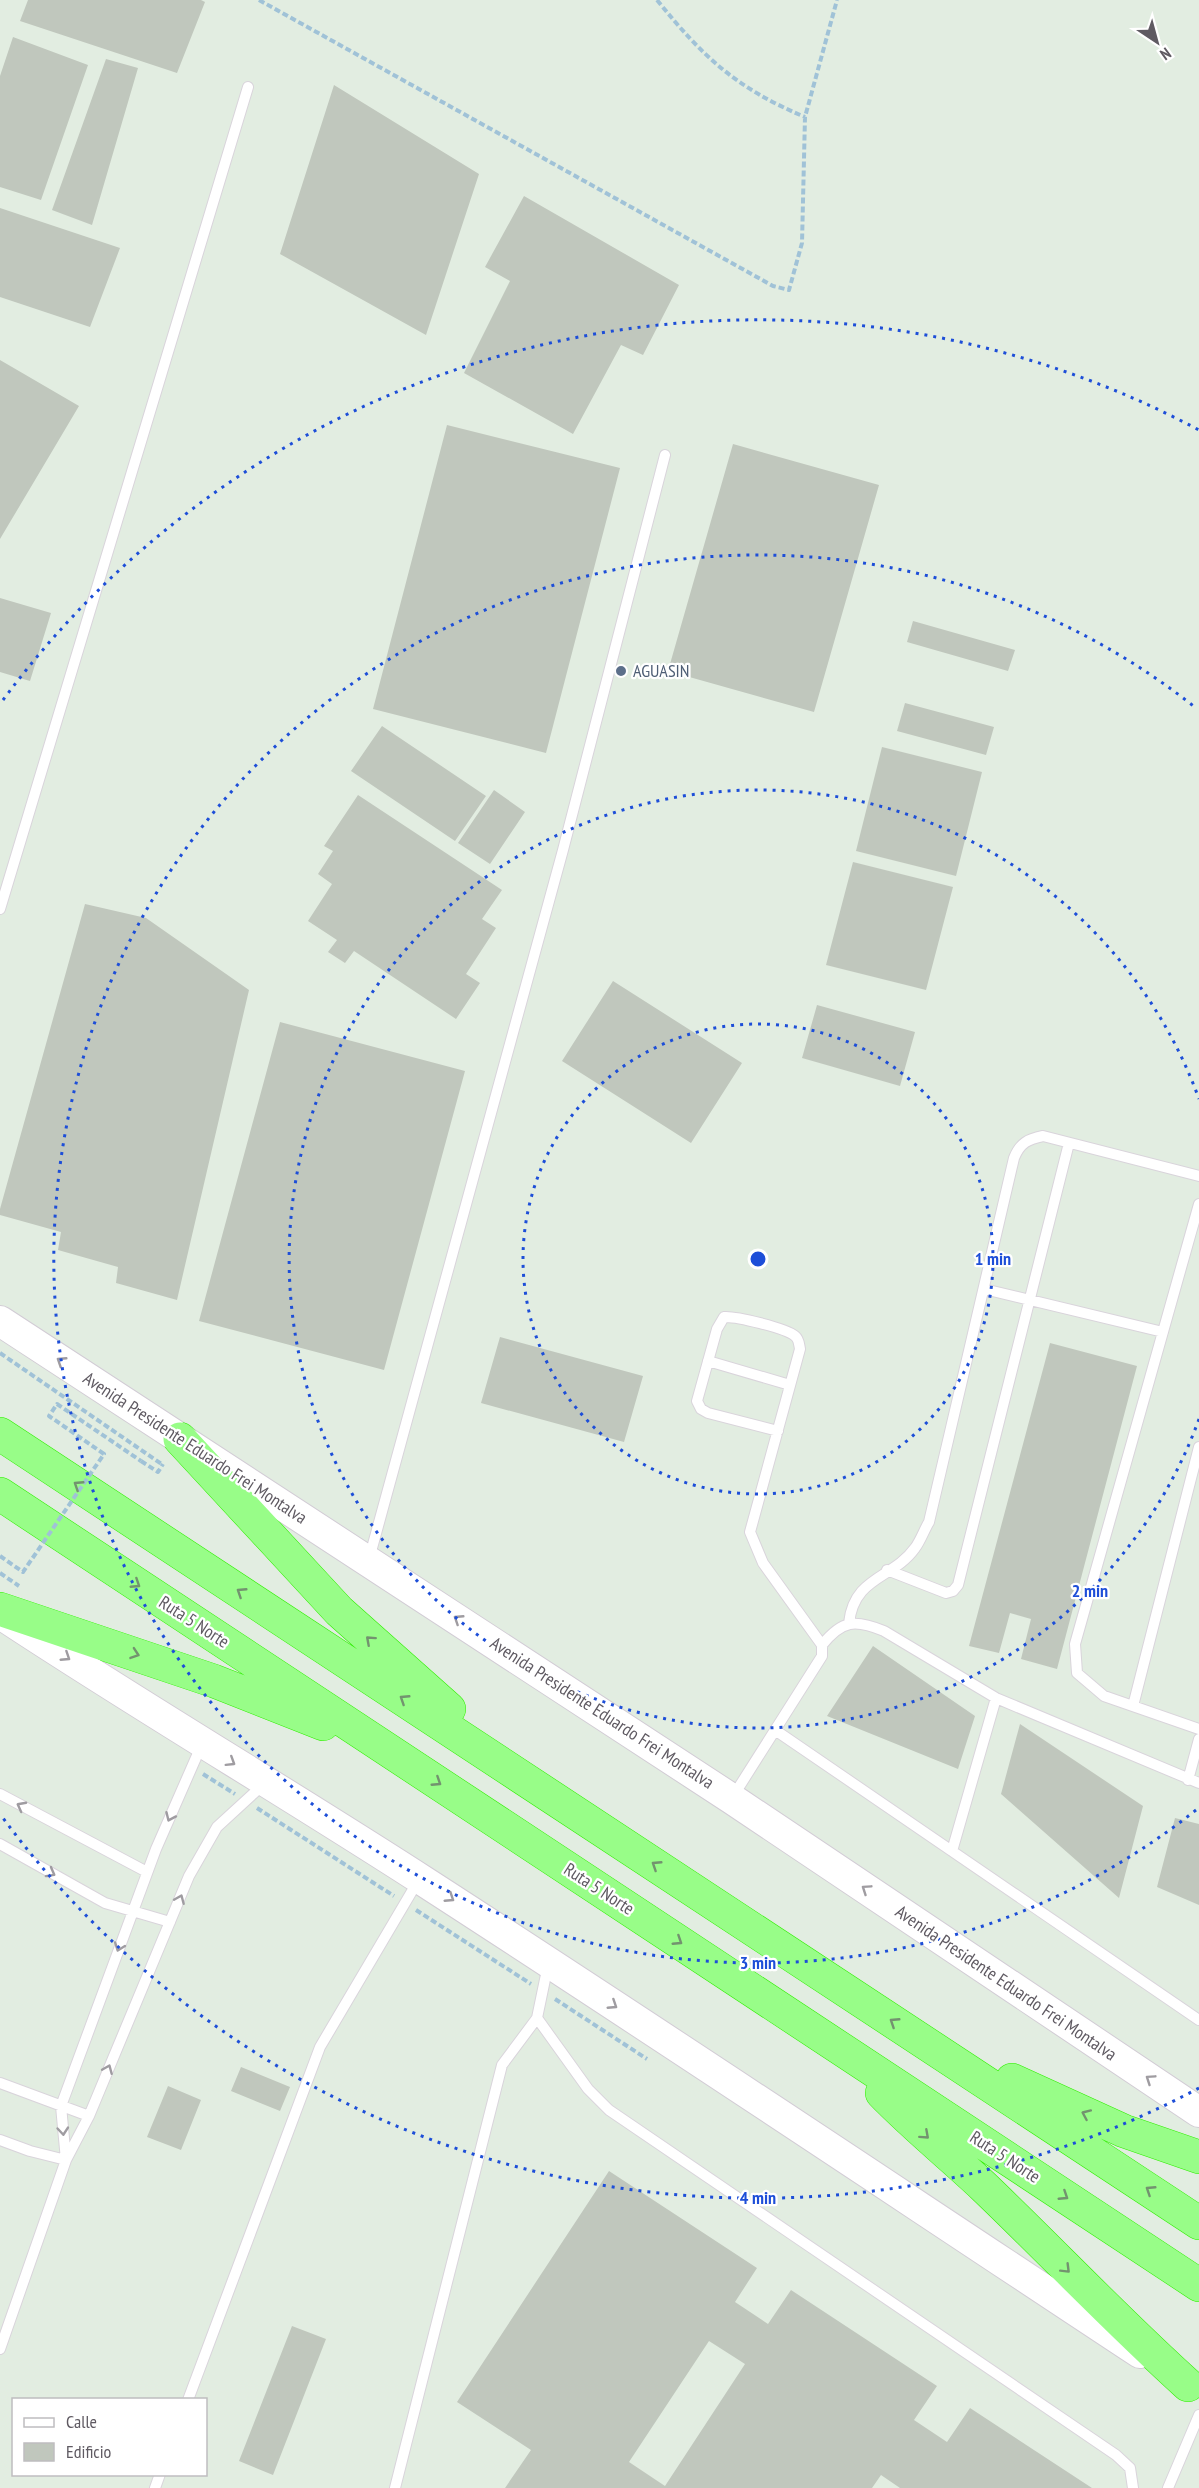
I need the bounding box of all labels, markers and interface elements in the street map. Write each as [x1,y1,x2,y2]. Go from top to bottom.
north arrow [1127,12,1187,72]
text: N [1156,44,1175,65]
place label: AGUASIN [633,659,689,682]
marker: AGUASIN [614,664,628,678]
text: 1 min [975,1247,1011,1270]
centre of rings [748,1249,768,1269]
one-way arrow [57,1357,68,1368]
street label: Avenida Presidente Eduardo Frei Montalva [79,1367,311,1529]
one-way arrow [73,1481,84,1492]
one-way arrow [130,1577,141,1588]
text: 2 min [1072,1579,1108,1602]
one-way arrow [236,1588,247,1599]
street label: Ruta 5 Norte [155,1590,234,1653]
one-way arrow [454,1615,465,1626]
street label: Avenida Presidente Eduardo Frei Montalva [486,1632,718,1794]
one-way arrow [366,1636,377,1647]
one-way arrow [129,1647,140,1659]
one-way arrow [60,1650,71,1661]
one-way arrow [399,1695,410,1706]
one-way arrow [225,1754,235,1766]
one-way arrow [430,1775,441,1786]
one-way arrow [16,1801,27,1813]
one-way arrow [165,1810,177,1821]
street label: Ruta 5 Norte [560,1857,639,1920]
one-way arrow [651,1861,662,1872]
one-way arrow [45,1866,55,1877]
one-way arrow [862,1885,873,1896]
one-way arrow [444,1891,454,1903]
one-way arrow [172,1894,184,1905]
street label: Avenida Presidente Eduardo Frei Montalva [891,1900,1121,2065]
one-way arrow [672,1934,682,1946]
one-way arrow [113,1941,126,1952]
text: 3 min [740,1951,776,1974]
one-way arrow [607,1998,618,2009]
one-way arrow [889,2018,900,2029]
one-way arrow [101,2064,113,2075]
one-way arrow [1146,2075,1157,2086]
one-way arrow [1081,2109,1092,2121]
street label: Ruta 5 Norte [966,2125,1045,2188]
one-way arrow [56,2127,69,2136]
one-way arrow [918,2128,929,2139]
text: 4 min [740,2186,776,2209]
one-way arrow [1146,2186,1156,2198]
one-way arrow [1058,2188,1068,2200]
one-way arrow [1058,2262,1069,2273]
legend [12,2398,207,2476]
text: Calle [66,2410,97,2433]
text: Edificio [66,2440,112,2463]

